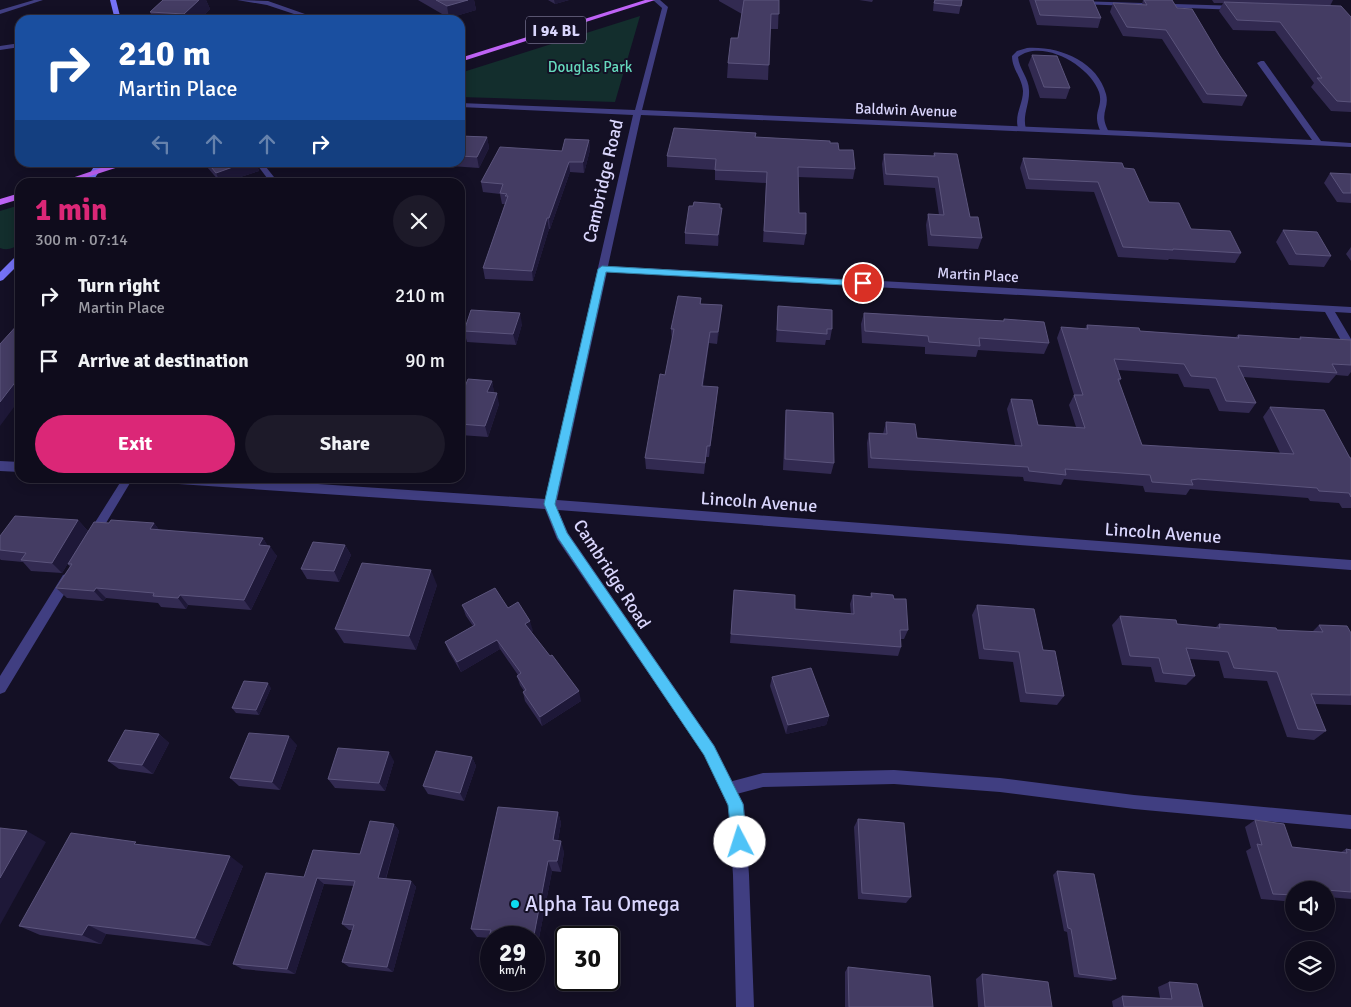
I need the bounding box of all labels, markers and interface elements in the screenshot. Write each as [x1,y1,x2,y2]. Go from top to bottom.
road number: I 94 BL [526,16,586,44]
text: 210 m [118,32,211,75]
icon: right [35,35,100,100]
park label: Douglas Park [548,58,633,76]
text: Martin Place [118,75,237,102]
street label: Baldwin Avenue [854,99,958,121]
street label: Cambridge Road [578,117,628,245]
icon: left [147,130,175,158]
icon: ahead [200,130,228,158]
icon: ahead [253,130,281,158]
icon: right [306,130,334,158]
text: 1 min [35,192,107,229]
button: close [393,195,445,247]
text: 300 m · 07:14 [35,230,128,250]
pin [842,262,884,304]
street label: Martin Place [937,264,1019,286]
icon: arrive [849,269,877,297]
text: Turn right [78,274,160,298]
icon: right [35,282,63,310]
text: 210 m [395,284,445,308]
text: Martin Place [78,298,165,318]
icon: arrive [35,347,63,375]
text: Arrive at destination [78,349,249,373]
text: 90 m [405,349,445,373]
button: Exit [35,415,235,473]
button: Share [245,415,445,473]
street label: Lincoln Avenue [700,487,818,517]
street label: Cambridge Road [568,515,656,633]
street label: Lincoln Avenue [1104,518,1222,548]
position arrow [713,815,765,867]
map controls [1285,881,1335,991]
button: sound [1285,881,1335,931]
place label: Alpha Tau Omega [525,891,680,917]
marker: Alpha Tau Omega [509,898,521,910]
speed limit sign: 30 [555,926,620,991]
text: 29 [499,937,526,968]
button: layers [1285,941,1335,991]
text: km/h [499,963,526,978]

